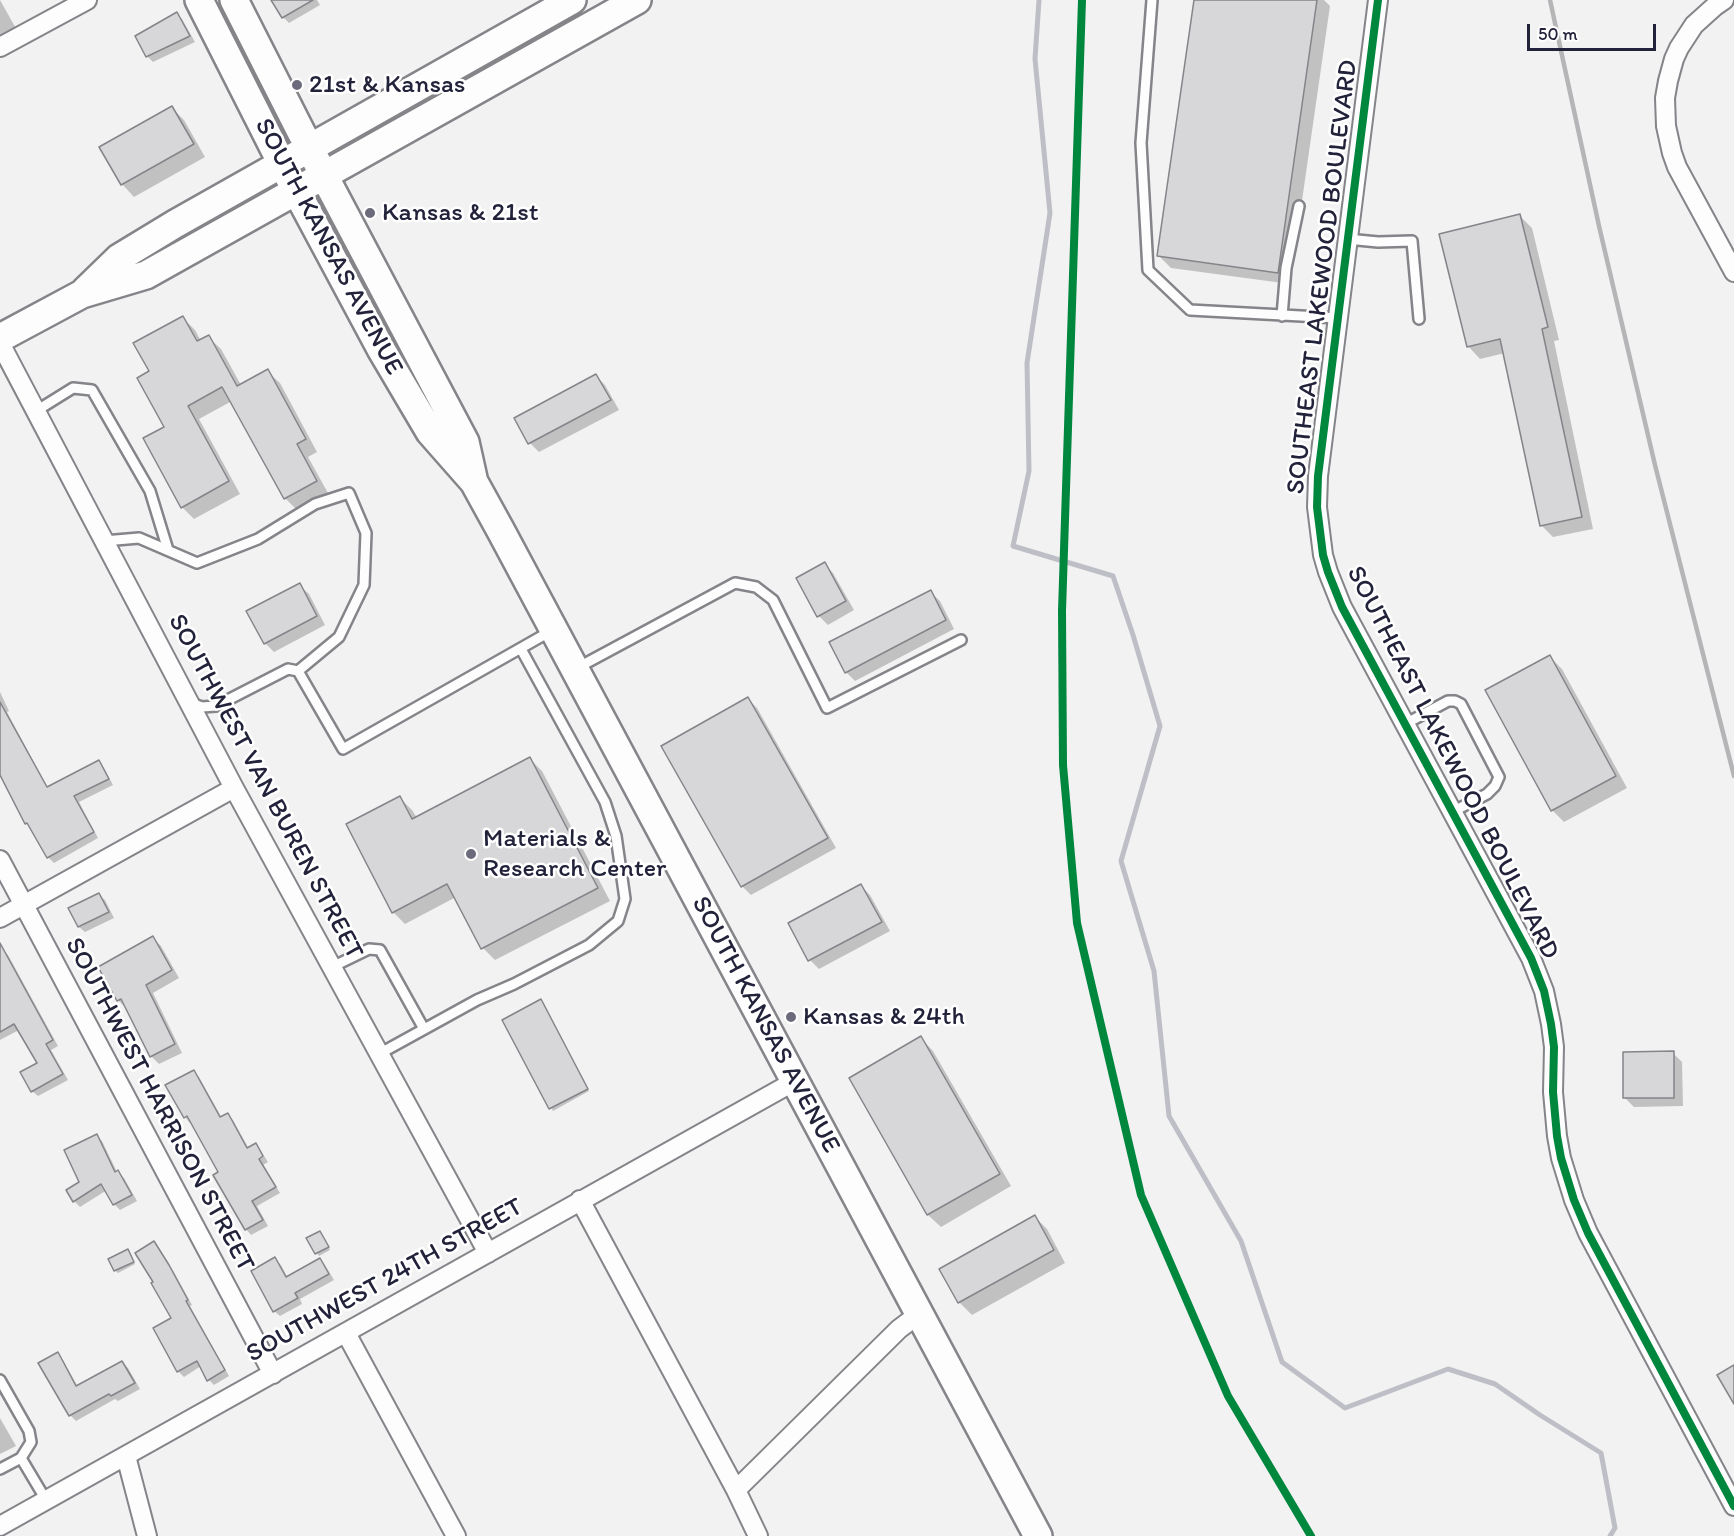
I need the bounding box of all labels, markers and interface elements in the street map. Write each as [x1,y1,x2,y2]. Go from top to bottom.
scale bar [1530,12,1659,50]
text: 50 m [1538,23,1578,45]
street label: SOUTHEAST LAKEWOOD BOULEVARD [1281,58,1365,496]
place label: 21st & Kansas [309,69,465,101]
marker: 21st & Kansas [290,78,304,92]
street label: SOUTH KANSAS AVENUE [247,113,409,381]
place label: Kansas & 21st [382,197,538,229]
marker: Kansas & 21st [363,206,377,220]
street label: SOUTHEAST LAKEWOOD BOULEVARD [1339,561,1565,965]
street label: SOUTHWEST VAN BUREN STREET [161,609,369,965]
place label: Materials & Research Center [483,823,666,885]
marker: Materials & Research Center [464,847,478,861]
street label: SOUTH KANSAS AVENUE [684,891,846,1159]
street label: SOUTHWEST HARRISON STREET [57,933,261,1277]
place label: Kansas & 24th [803,1001,965,1033]
marker: Kansas & 24th [784,1010,798,1024]
street label: SOUTHWEST 24TH STREET [241,1192,529,1370]

